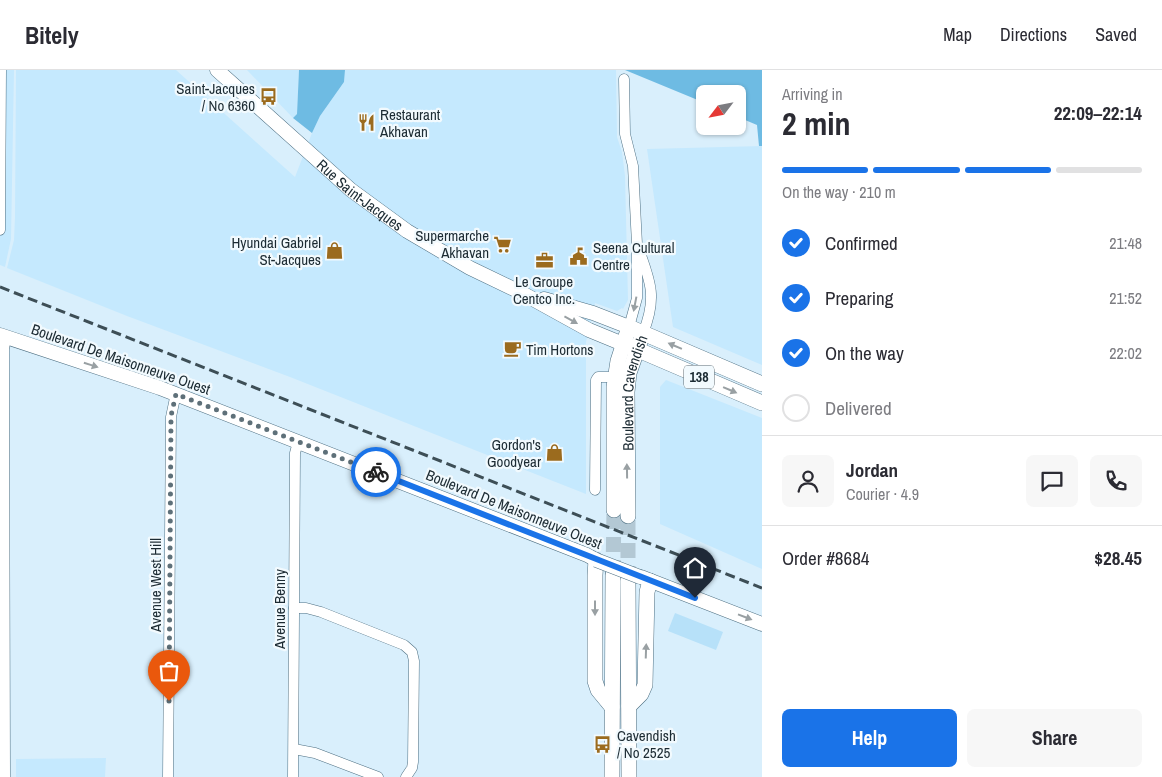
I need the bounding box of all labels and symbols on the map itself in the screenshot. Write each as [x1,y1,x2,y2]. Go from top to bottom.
place label: Saint-Jacques / No 6360 [176,78,255,116]
north arrow [696,85,746,135]
bus stop icon: Saint-Jacques / No 6360 [259,87,279,107]
place label: Restaurant Akhavan [379,104,441,142]
restaurant icon: Restaurant Akhavan [356,113,376,133]
street label: Rue Saint-Jacques [313,154,408,235]
place label: Supermarche Akhavan [415,225,489,263]
place label: Hyundai Gabriel St-Jacques [231,232,321,270]
supermarket icon: Supermarche Akhavan [493,234,513,254]
place label: Seena Cultural Centre [593,237,674,275]
shop icon: Hyundai Gabriel St-Jacques [325,241,345,261]
public building icon: Seena Cultural Centre [569,246,589,266]
office icon: Le Groupe Centco Inc. [534,250,554,270]
place label: Le Groupe Centco Inc. [513,271,575,309]
one-way arrow [631,296,639,312]
one-way arrow [563,316,578,324]
street label: Boulevard De Maisonneuve Ouest [29,318,214,400]
street label: Boulevard Cavendish [617,332,652,451]
cafe icon: Tim Hortons [502,339,522,359]
place label: Tim Hortons [526,339,593,360]
one-way arrow [668,342,682,350]
one-way arrow [84,361,99,369]
road number: 138 [684,366,714,388]
one-way arrow [723,386,737,394]
place label: Gordon's Goodyear [487,434,541,472]
shop icon: Gordon's Goodyear [545,443,565,463]
courier [351,447,401,497]
one-way arrow [623,463,631,479]
street label: Boulevard De Maisonneuve Ouest [423,464,606,554]
street label: Avenue West Hill [145,538,166,633]
pin [674,547,716,598]
street label: Avenue Benny [269,568,290,650]
one-way arrow [591,601,599,617]
one-way arrow [738,613,753,621]
one-way arrow [642,643,650,659]
pin [148,650,190,701]
place label: Cavendish / No 2525 [617,725,676,763]
bus stop icon: Cavendish / No 2525 [593,734,613,754]

